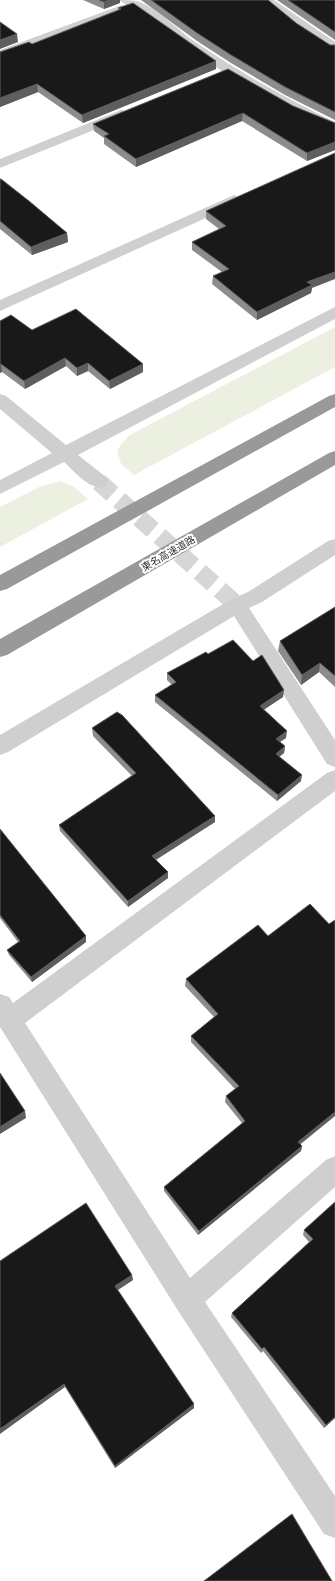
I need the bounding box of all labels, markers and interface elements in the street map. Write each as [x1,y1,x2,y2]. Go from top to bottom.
street label: 東名高速道路 [139,533,197,573]

